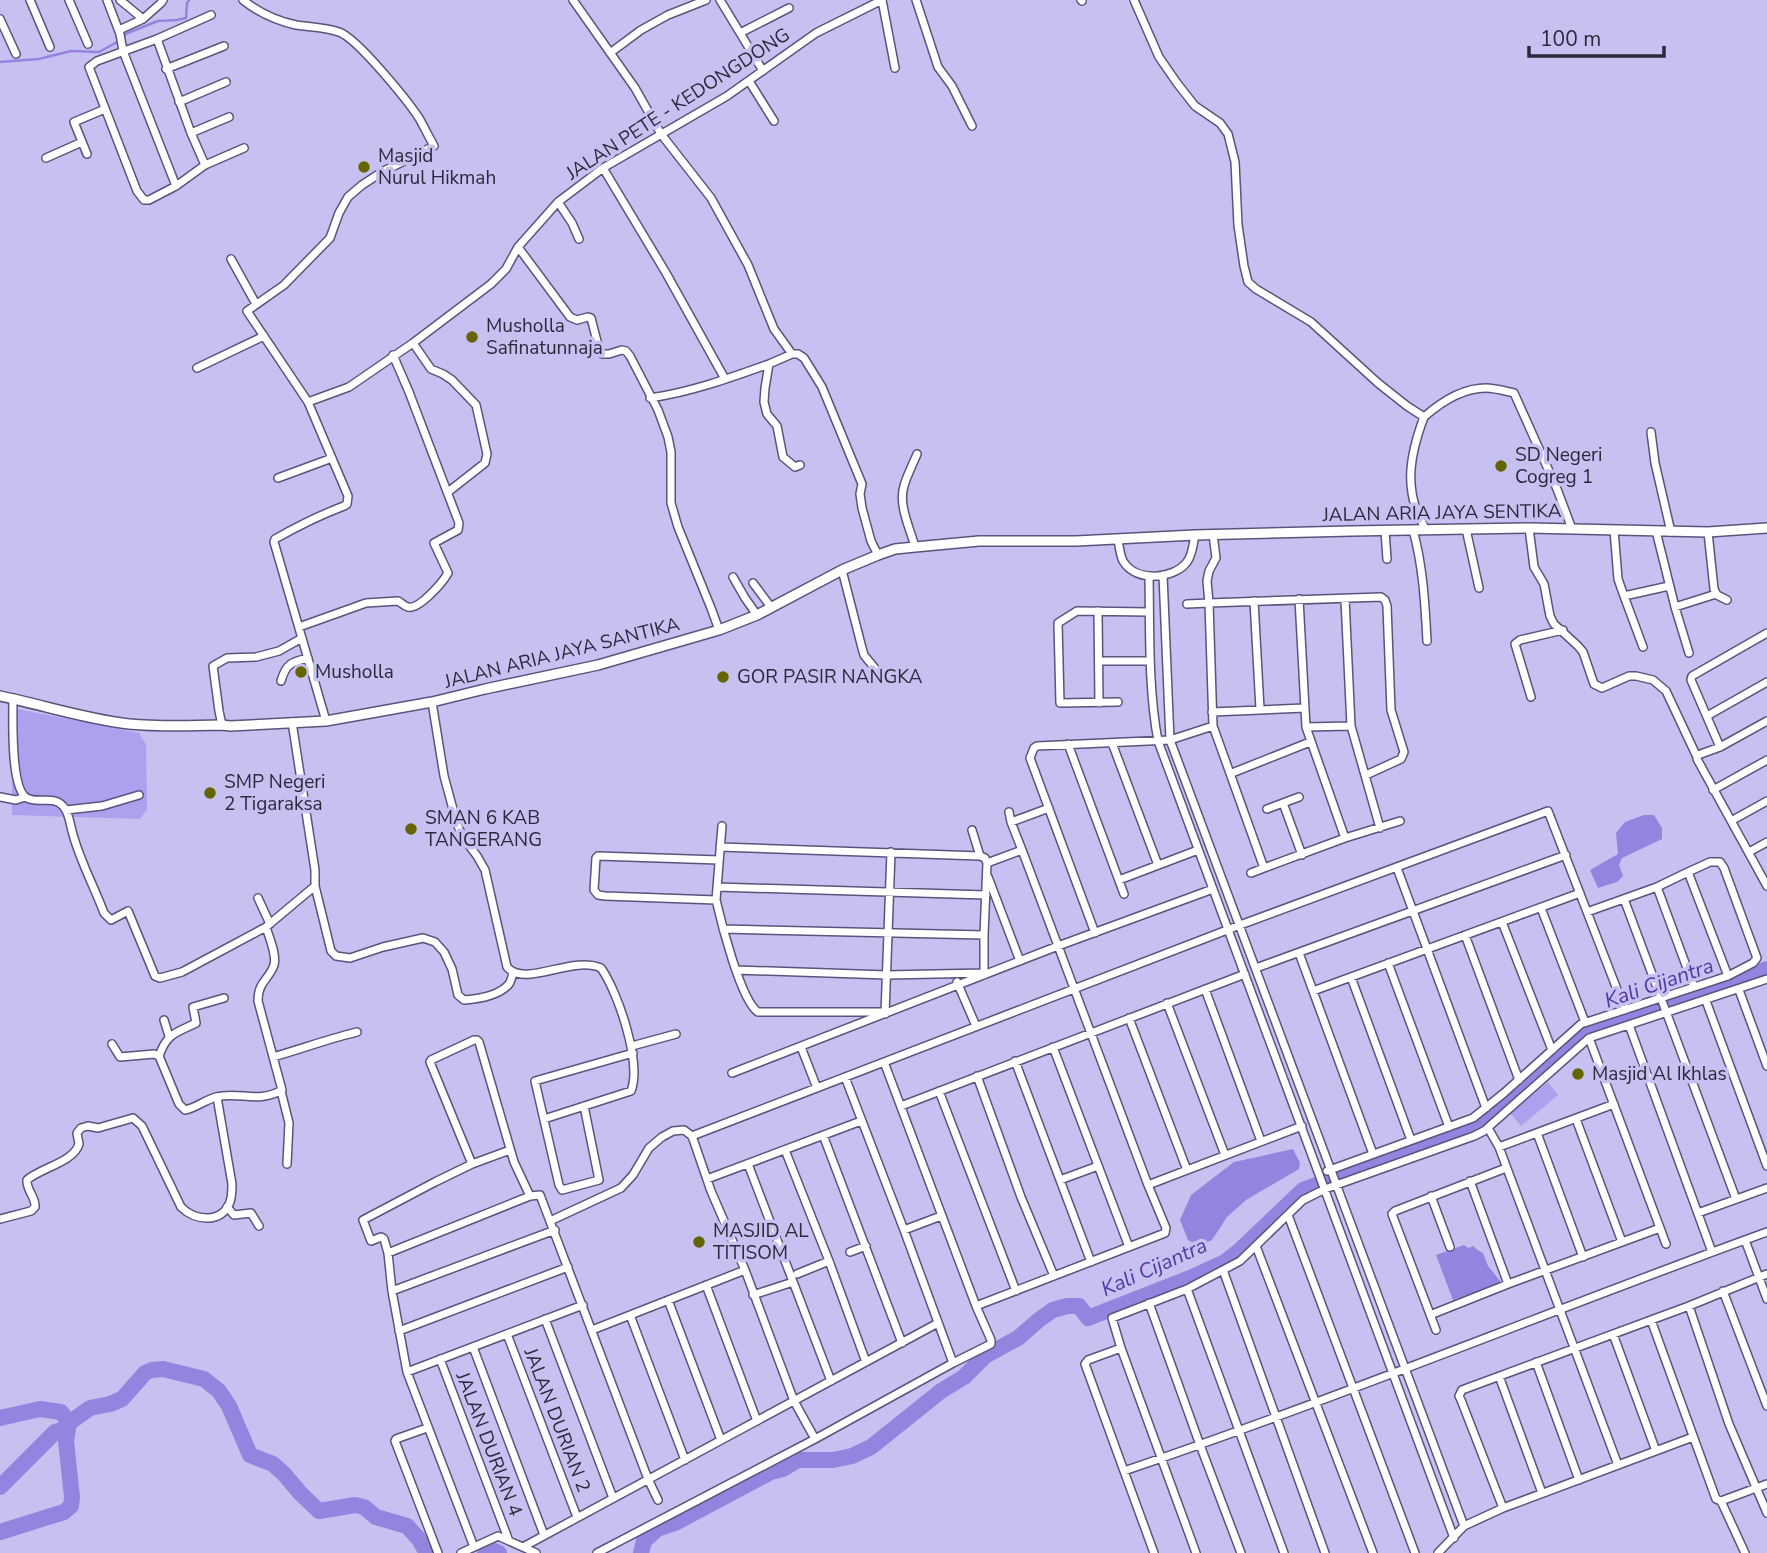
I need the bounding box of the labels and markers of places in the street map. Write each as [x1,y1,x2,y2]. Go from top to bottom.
place label: Masjid Nurul Hikmah [378,143,496,191]
marker: Masjid Nurul Hikmah [356,159,372,175]
place label: Musholla Safinatunnaja [486,313,603,361]
marker: Musholla Safinatunnaja [464,329,480,345]
place label: SD Negeri Cogreg 1 [1515,442,1602,490]
marker: SD Negeri Cogreg 1 [1493,458,1509,474]
place label: Musholla [315,659,394,685]
marker: Musholla [293,664,309,680]
place label: GOR PASIR NANGKA [737,664,923,690]
marker: GOR PASIR NANGKA [715,669,731,685]
place label: SMP Negeri 2 Tigaraksa [224,769,325,817]
marker: SMP Negeri 2 Tigaraksa [202,785,218,801]
place label: SMAN 6 KAB TANGERANG [425,805,542,853]
marker: SMAN 6 KAB TANGERANG [403,821,419,837]
place label: Masjid Al Ikhlas [1592,1061,1727,1087]
marker: Masjid Al Ikhlas [1570,1066,1586,1082]
place label: MASJID AL TITISOM [713,1218,809,1266]
marker: MASJID AL TITISOM [691,1234,707,1250]

